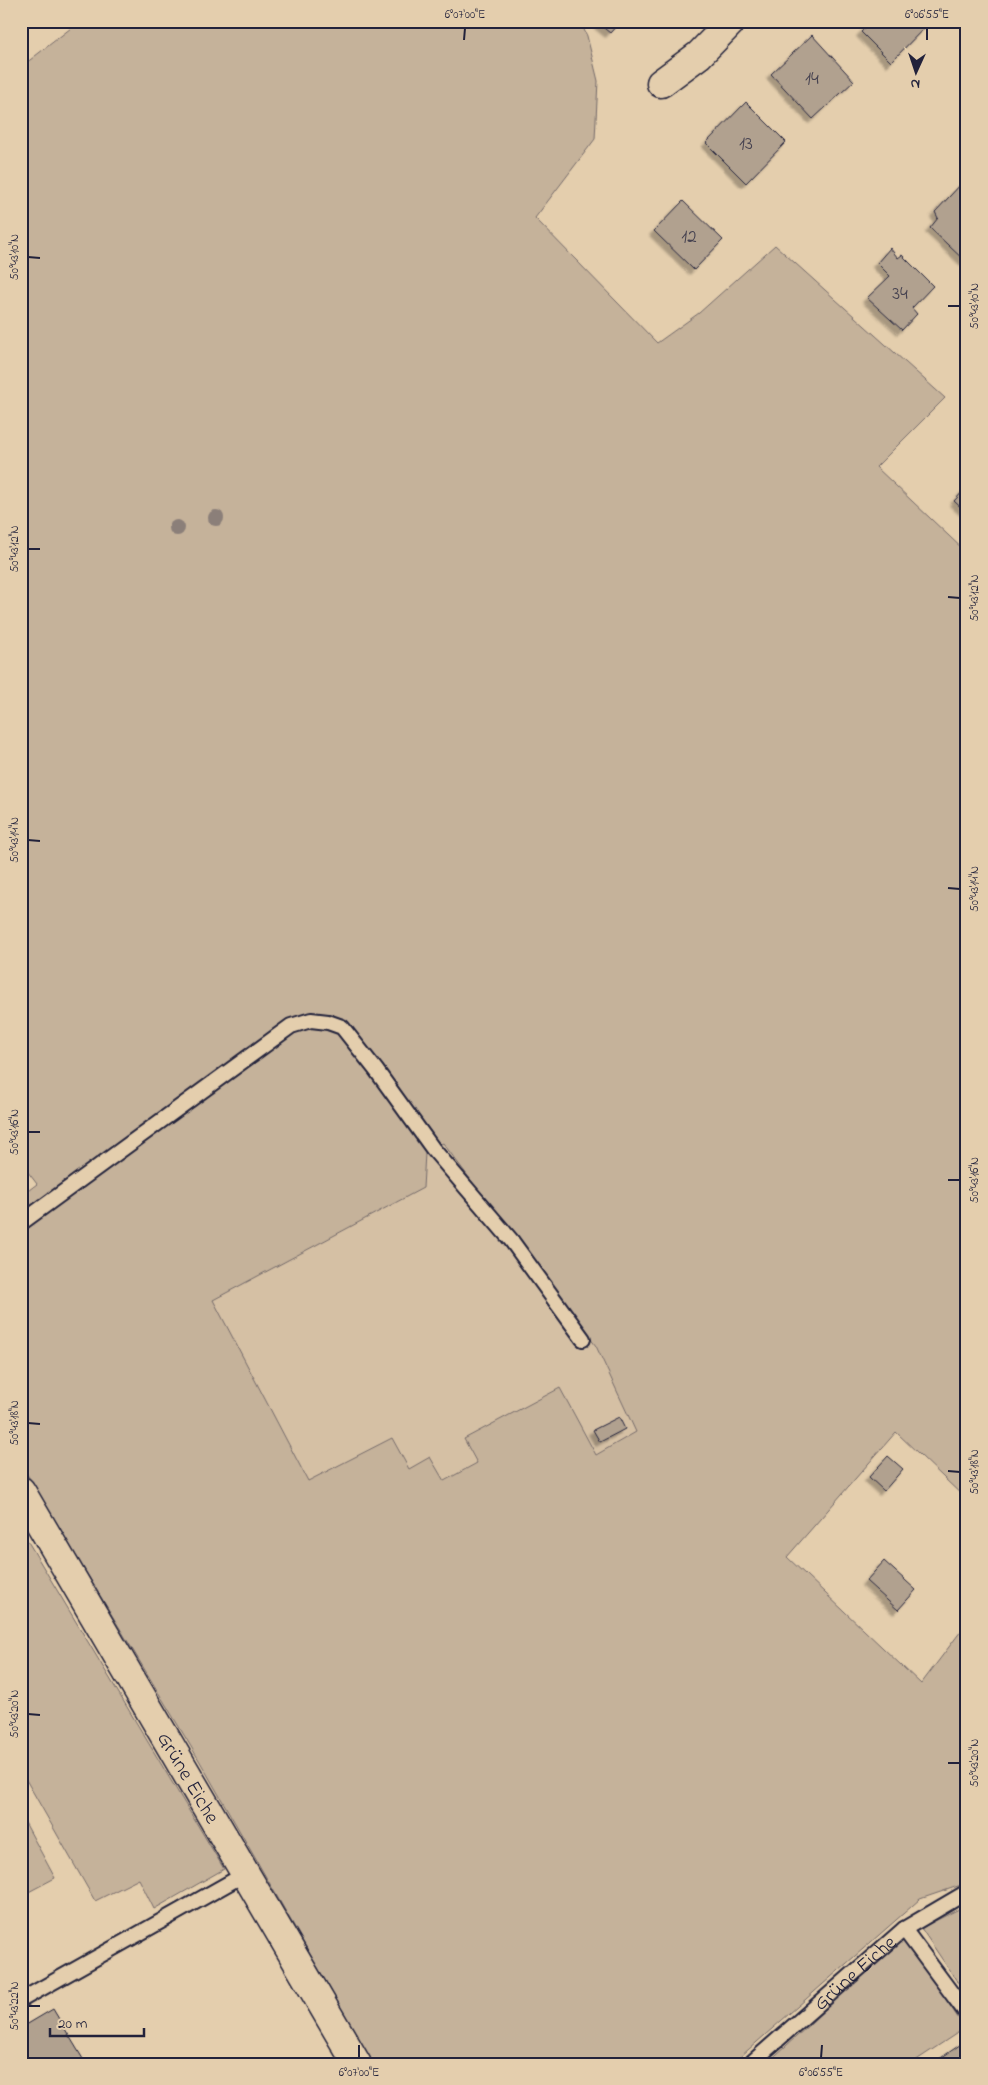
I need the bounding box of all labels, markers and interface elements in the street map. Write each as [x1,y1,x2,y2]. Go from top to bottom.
text: 6°07'00"E [445,6,485,24]
text: 6°06'55"E [905,6,949,24]
north arrow [890,48,940,98]
house number: 14 [805,66,819,93]
text: N [910,73,921,94]
house number: 13 [739,131,753,158]
house number: 12 [681,224,697,251]
text: 50°43'10"N [6,234,24,280]
house number: 34 [892,281,908,308]
text: 50°43'10"N [966,283,984,329]
text: 50°43'12"N [6,525,24,573]
text: 50°43'12"N [966,574,984,622]
text: 50°43'14"N [6,817,24,863]
text: 50°43'14"N [966,866,984,912]
text: 50°43'16"N [6,1109,24,1155]
text: 50°43'16"N [966,1157,984,1203]
text: 50°43'18"N [6,1400,24,1446]
text: 50°43'18"N [966,1449,984,1495]
text: 50°43'20"N [6,1690,24,1738]
street label: Grüne Eiche [148,1727,226,1830]
text: 50°43'20"N [966,1739,984,1787]
street label: Grüne Eiche [808,1929,904,2019]
text: 50°43'22"N [6,1981,24,2031]
scale bar [50,2005,144,2037]
text: 20 m [58,2013,88,2035]
text: 6°07'00"E [339,2064,379,2082]
text: 6°06'55"E [799,2064,843,2082]

